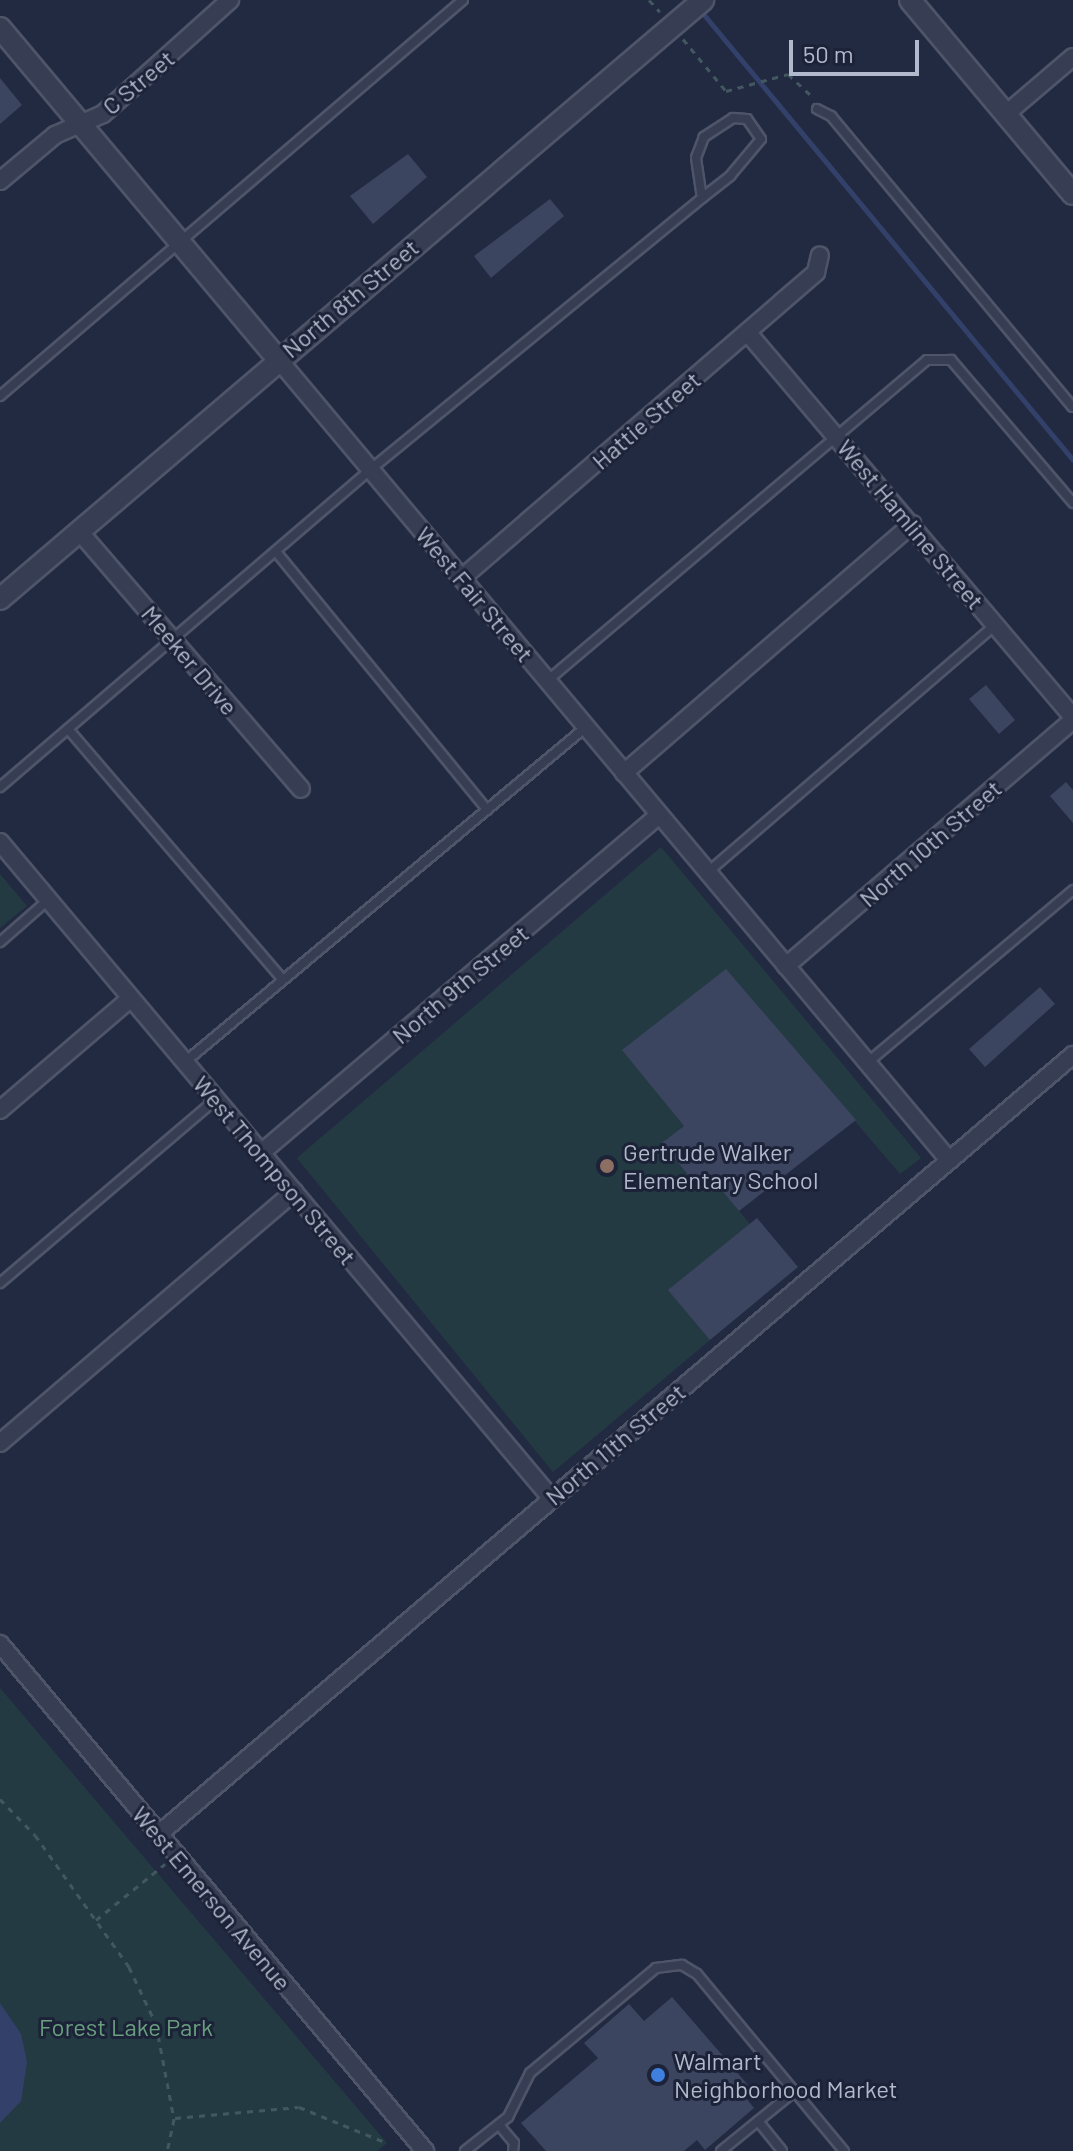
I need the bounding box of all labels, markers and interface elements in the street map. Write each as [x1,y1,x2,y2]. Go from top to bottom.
scale bar [793,24,923,74]
text: 50 m [803,39,854,68]
street label: C Street [96,44,180,120]
street label: North 8th Street [276,233,424,363]
street label: Hattie Street [586,365,706,475]
street label: West Hamline Street [832,433,990,615]
street label: West Fair Street [410,520,540,668]
street label: Meeker Drive [136,599,244,721]
street label: North 10th Street [853,773,1007,913]
street label: North 9th Street [386,919,534,1049]
street label: West Thompson Street [187,1070,363,1270]
place label: Gertrude Walker Elementary School [623,1138,818,1194]
marker: Gertrude Walker Elementary School [598,1157,616,1175]
street label: North 11th Street [539,1377,691,1511]
street label: West Emerson Avenue [126,1800,298,1996]
park label: Forest Lake Park [39,2013,213,2041]
place label: Walmart Neighborhood Market [674,2047,898,2103]
marker: Walmart Neighborhood Market [649,2066,667,2084]

